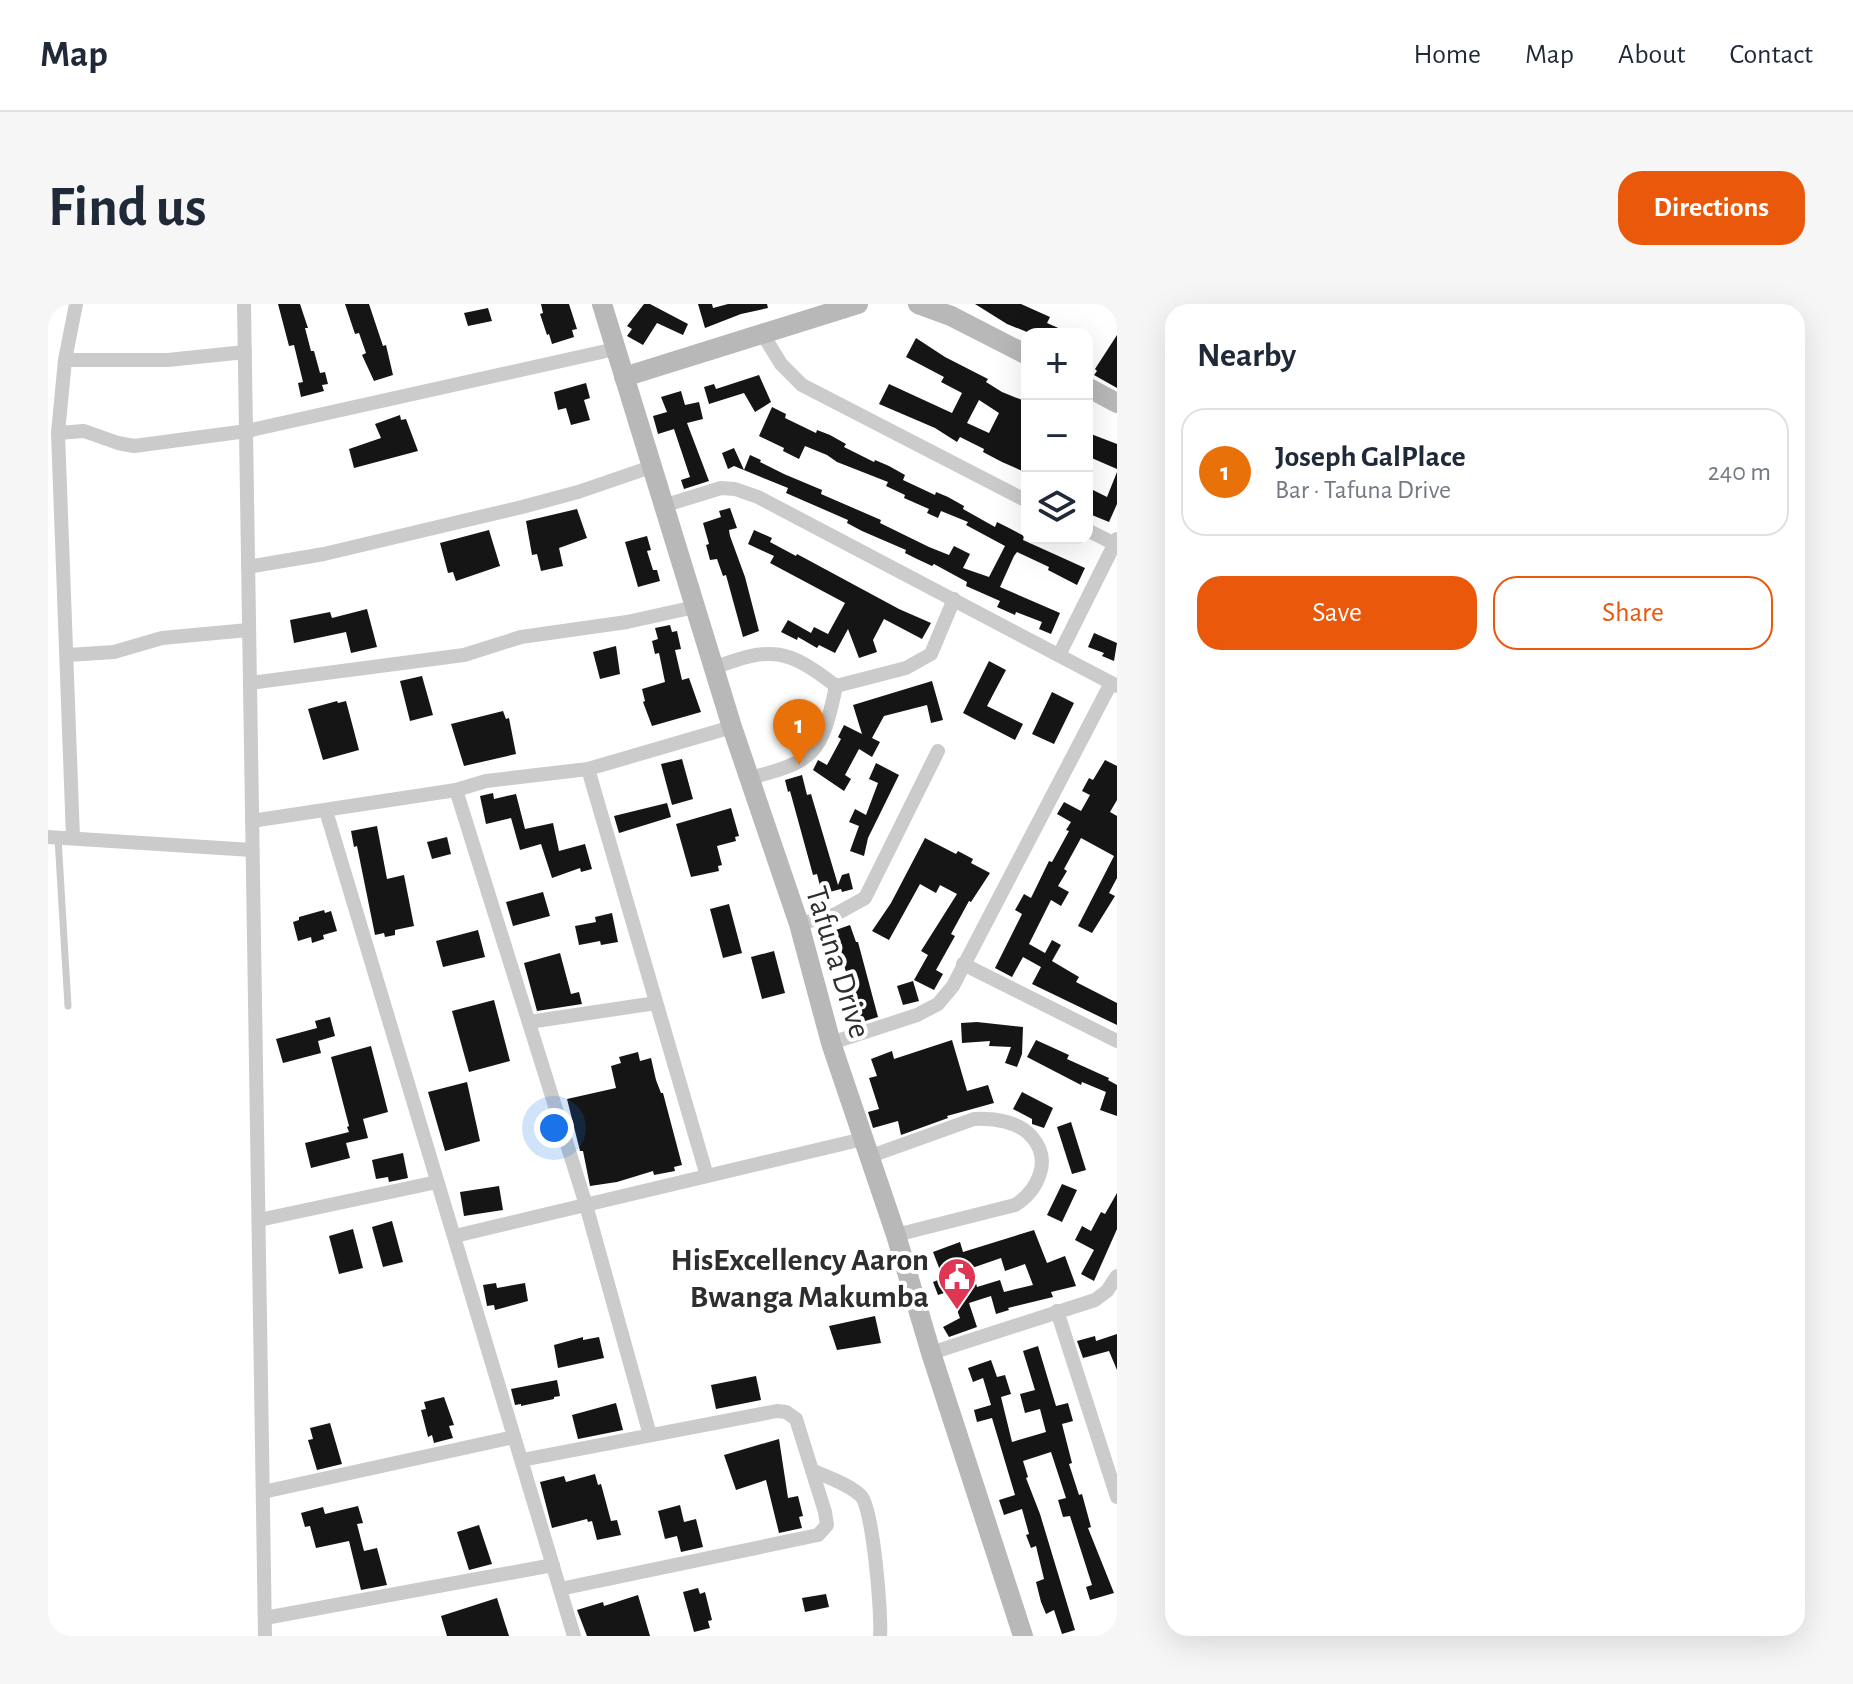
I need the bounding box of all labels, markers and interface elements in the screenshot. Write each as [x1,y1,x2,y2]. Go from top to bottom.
text: Map [40,36,108,74]
text: Home [1414,41,1481,69]
text: Map [1525,41,1574,69]
text: About [1618,41,1686,69]
text: Contact [1730,41,1813,69]
button: Directions [1618,171,1805,245]
text: Find us [48,180,206,236]
map controls [1021,328,1093,544]
button: + [1021,328,1093,400]
text: Nearby [1197,339,1296,373]
button: − [1021,400,1093,472]
text: Joseph GalPlace [1275,442,1466,472]
text: 1 [1220,459,1230,485]
text: 240 m [1708,459,1771,485]
button: layers [1021,472,1093,544]
text: Bar · Tafuna Drive [1275,477,1451,503]
button: Save [1197,576,1477,650]
button: Share [1493,576,1773,650]
pin: 1 [773,699,825,765]
street label: Tafuna Drive [800,883,876,1042]
your location [534,1108,574,1148]
place label: HisExcellency Aaron Bwanga Makumba [671,1244,929,1313]
public building icon: HisExcellency Aaron Bwanga Makumba [936,1256,978,1311]

